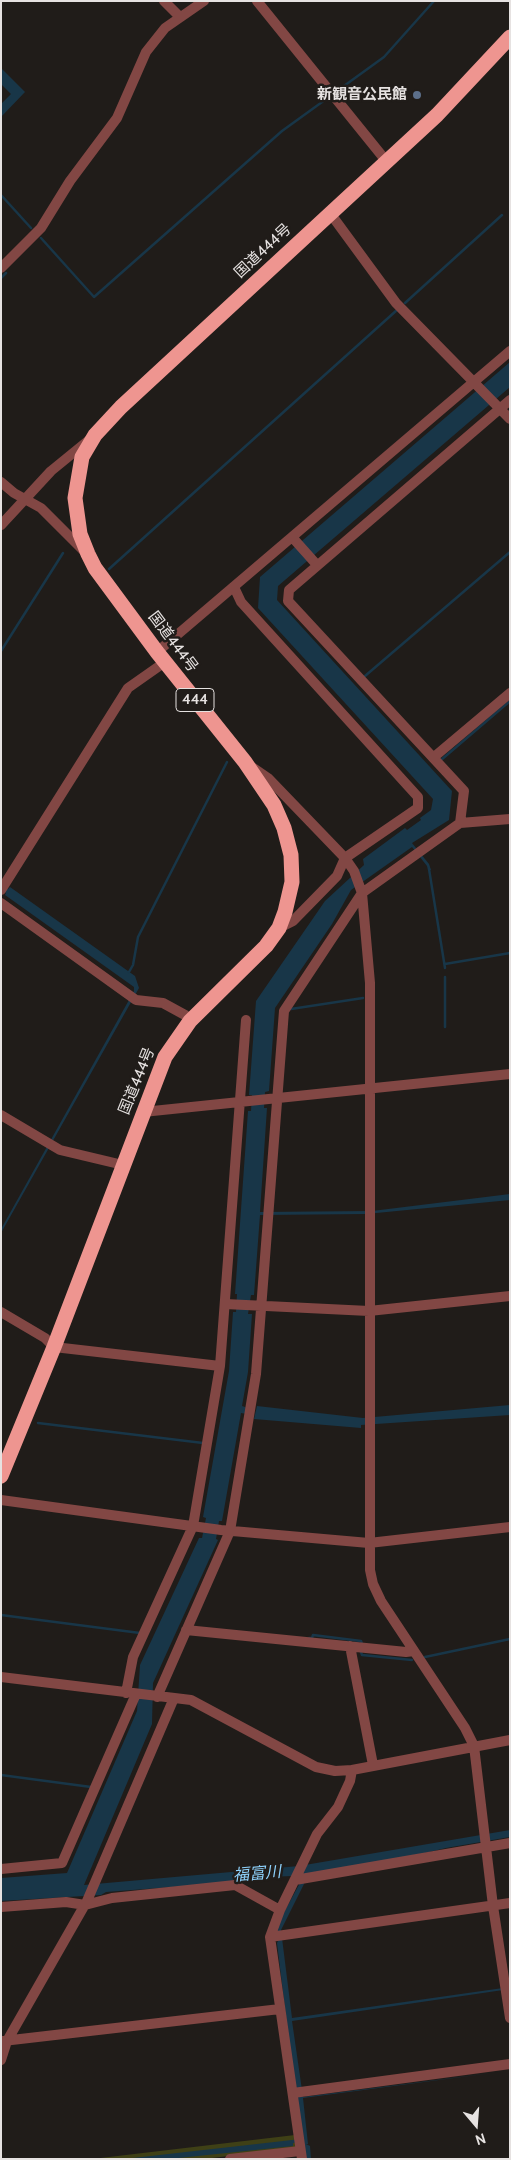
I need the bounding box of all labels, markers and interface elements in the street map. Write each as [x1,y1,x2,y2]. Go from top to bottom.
place label: 新観音公民館 [317,86,407,104]
marker: 新観音公民館 [411,89,423,101]
street label: 国道444号 [231,220,295,282]
street label: 国道444号 [144,608,202,676]
road number: 444 [176,688,214,712]
street label: 国道444号 [115,1045,159,1117]
water label: 福富川 [232,1862,282,1886]
north arrow [451,2100,501,2150]
text: N [473,2129,488,2149]

